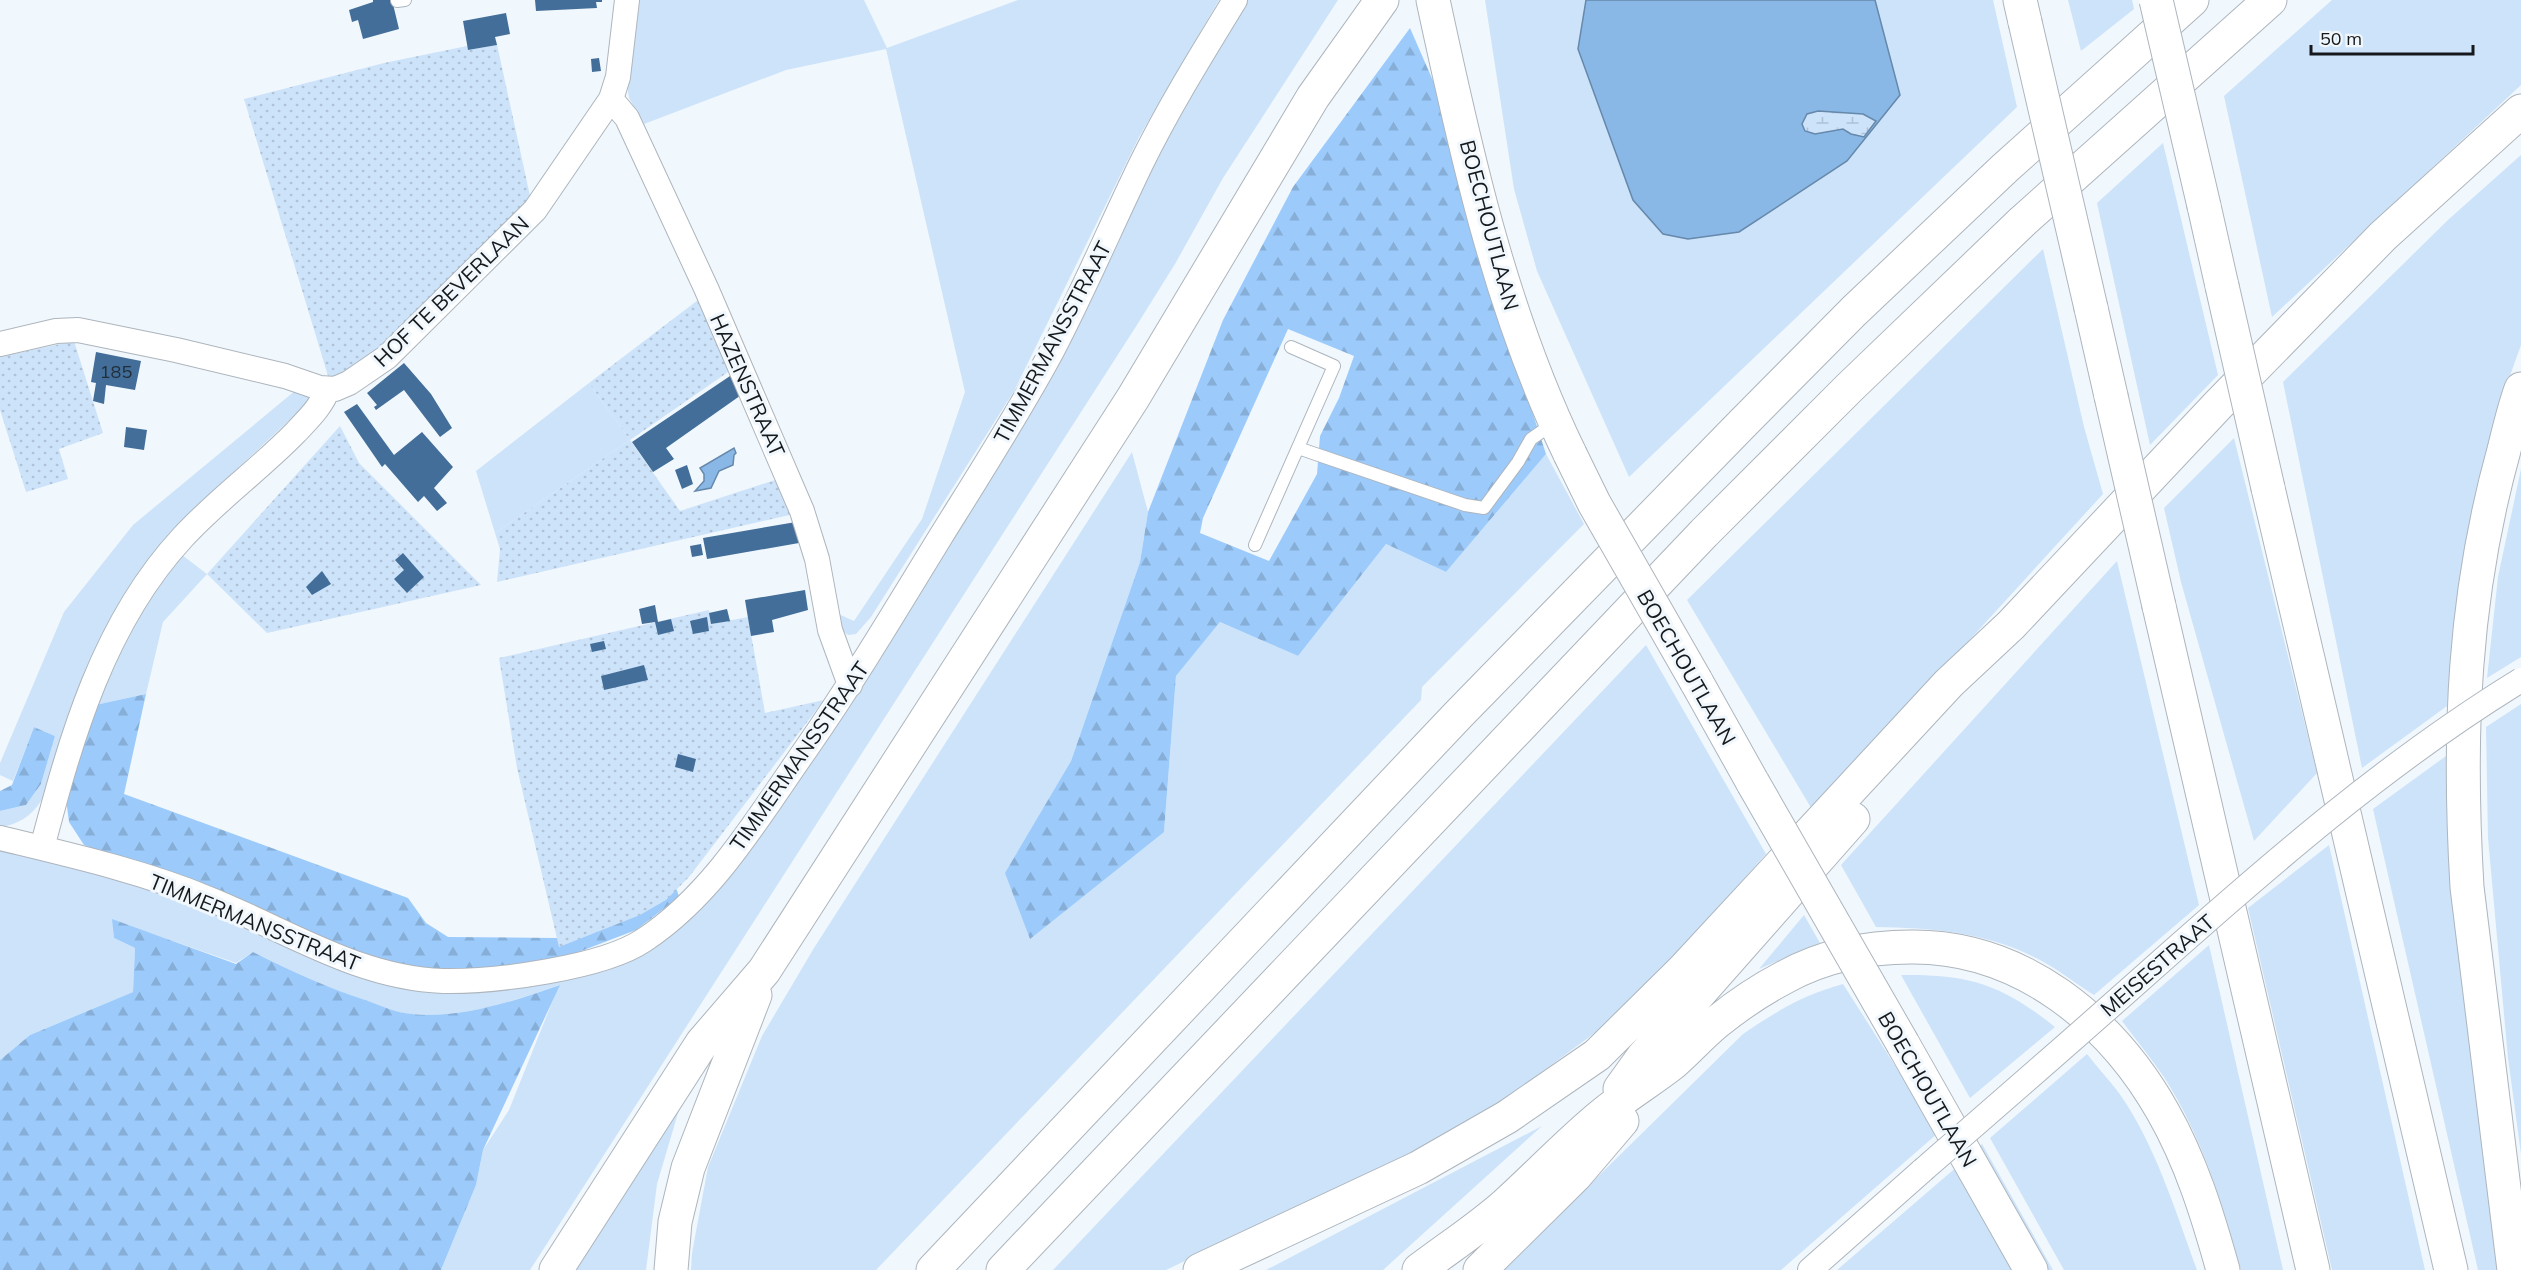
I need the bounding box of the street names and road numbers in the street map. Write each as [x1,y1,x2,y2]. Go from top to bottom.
street label: BOECHOUTLAAN [1455,137,1525,313]
street label: HOF TE BEVERLAAN [368,210,534,372]
street label: TIMMERMANSSTRAAT [988,236,1116,447]
street label: HAZENSTRAAT [705,310,791,461]
street label: BOECHOUTLAAN [1632,585,1742,749]
street label: TIMMERMANSSTRAAT [724,656,874,856]
street label: TIMMERMANSSTRAAT [146,868,364,976]
street label: MEISESTRAAT [2095,908,2220,1022]
street label: BOECHOUTLAAN [1873,1007,1983,1171]

